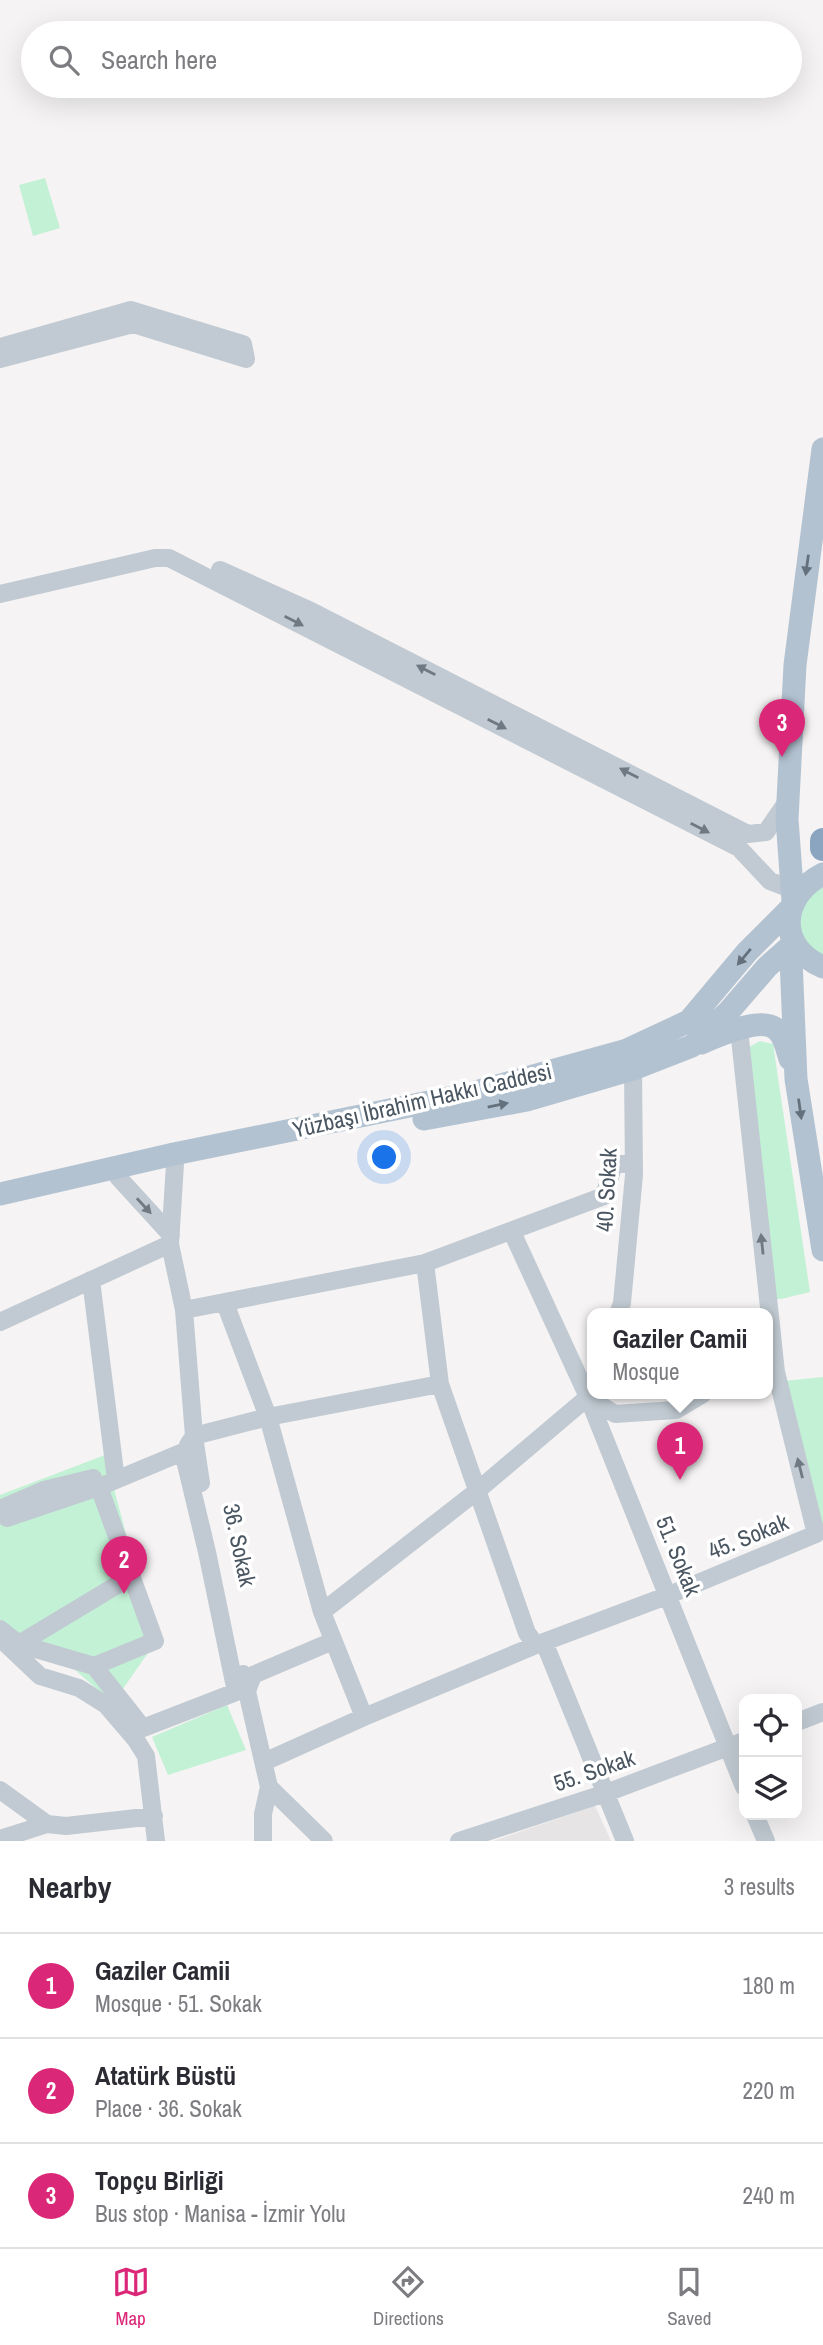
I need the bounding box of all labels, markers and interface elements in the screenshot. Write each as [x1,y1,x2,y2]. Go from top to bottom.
search box [21,21,802,98]
icon: search [45,41,83,79]
text: Search here [101,42,217,77]
one-way arrow [801,555,812,577]
one-way arrow [284,615,304,627]
one-way arrow [416,664,436,676]
pin: 3 [759,699,805,757]
one-way arrow [487,719,507,730]
one-way arrow [619,768,639,779]
one-way arrow [690,821,710,833]
one-way arrow [736,948,752,966]
street label: Yüzbaşı İbrahim Hakkı Caddesi [289,1055,555,1145]
one-way arrow [795,1098,806,1120]
one-way arrow [487,1099,509,1110]
your location [367,1140,401,1174]
street label: 40. Sokak [588,1147,624,1233]
one-way arrow [136,1197,152,1215]
one-way arrow [757,1233,768,1255]
popup [587,1308,773,1399]
text: Gaziler Camii [612,1321,748,1356]
text: Mosque [612,1356,680,1387]
pin: 1 [657,1422,703,1480]
one-way arrow [794,1457,805,1479]
street label: 36. Sokak [216,1501,264,1590]
street label: 45. Sokak [703,1506,793,1566]
street label: 51. Sokak [649,1511,709,1601]
pin: 2 [101,1536,147,1594]
map controls [739,1694,802,1820]
button: locate [739,1694,802,1757]
street label: 55. Sokak [549,1742,639,1798]
button: layers [739,1757,802,1820]
text: Nearby [28,1867,111,1907]
text: 3 results [724,1871,795,1902]
text: Gaziler Camii [95,1953,230,1988]
text: 1 [46,1970,56,2001]
text: 180 m [743,1970,795,2001]
text: Mosque · 51. Sokak [95,1988,262,2019]
text: Atatürk Büstü [95,2058,236,2093]
text: 2 [46,2075,56,2106]
text: 220 m [743,2075,795,2106]
text: Place · 36. Sokak [95,2093,242,2124]
text: Topçu Birliği [95,2163,224,2198]
text: 3 [46,2180,56,2211]
text: 240 m [743,2180,795,2211]
text: Bus stop · Manisa - İzmir Yolu [95,2198,346,2229]
tab: Map [112,2263,150,2331]
tab: Directions [373,2263,444,2331]
tab: Saved [667,2263,711,2331]

